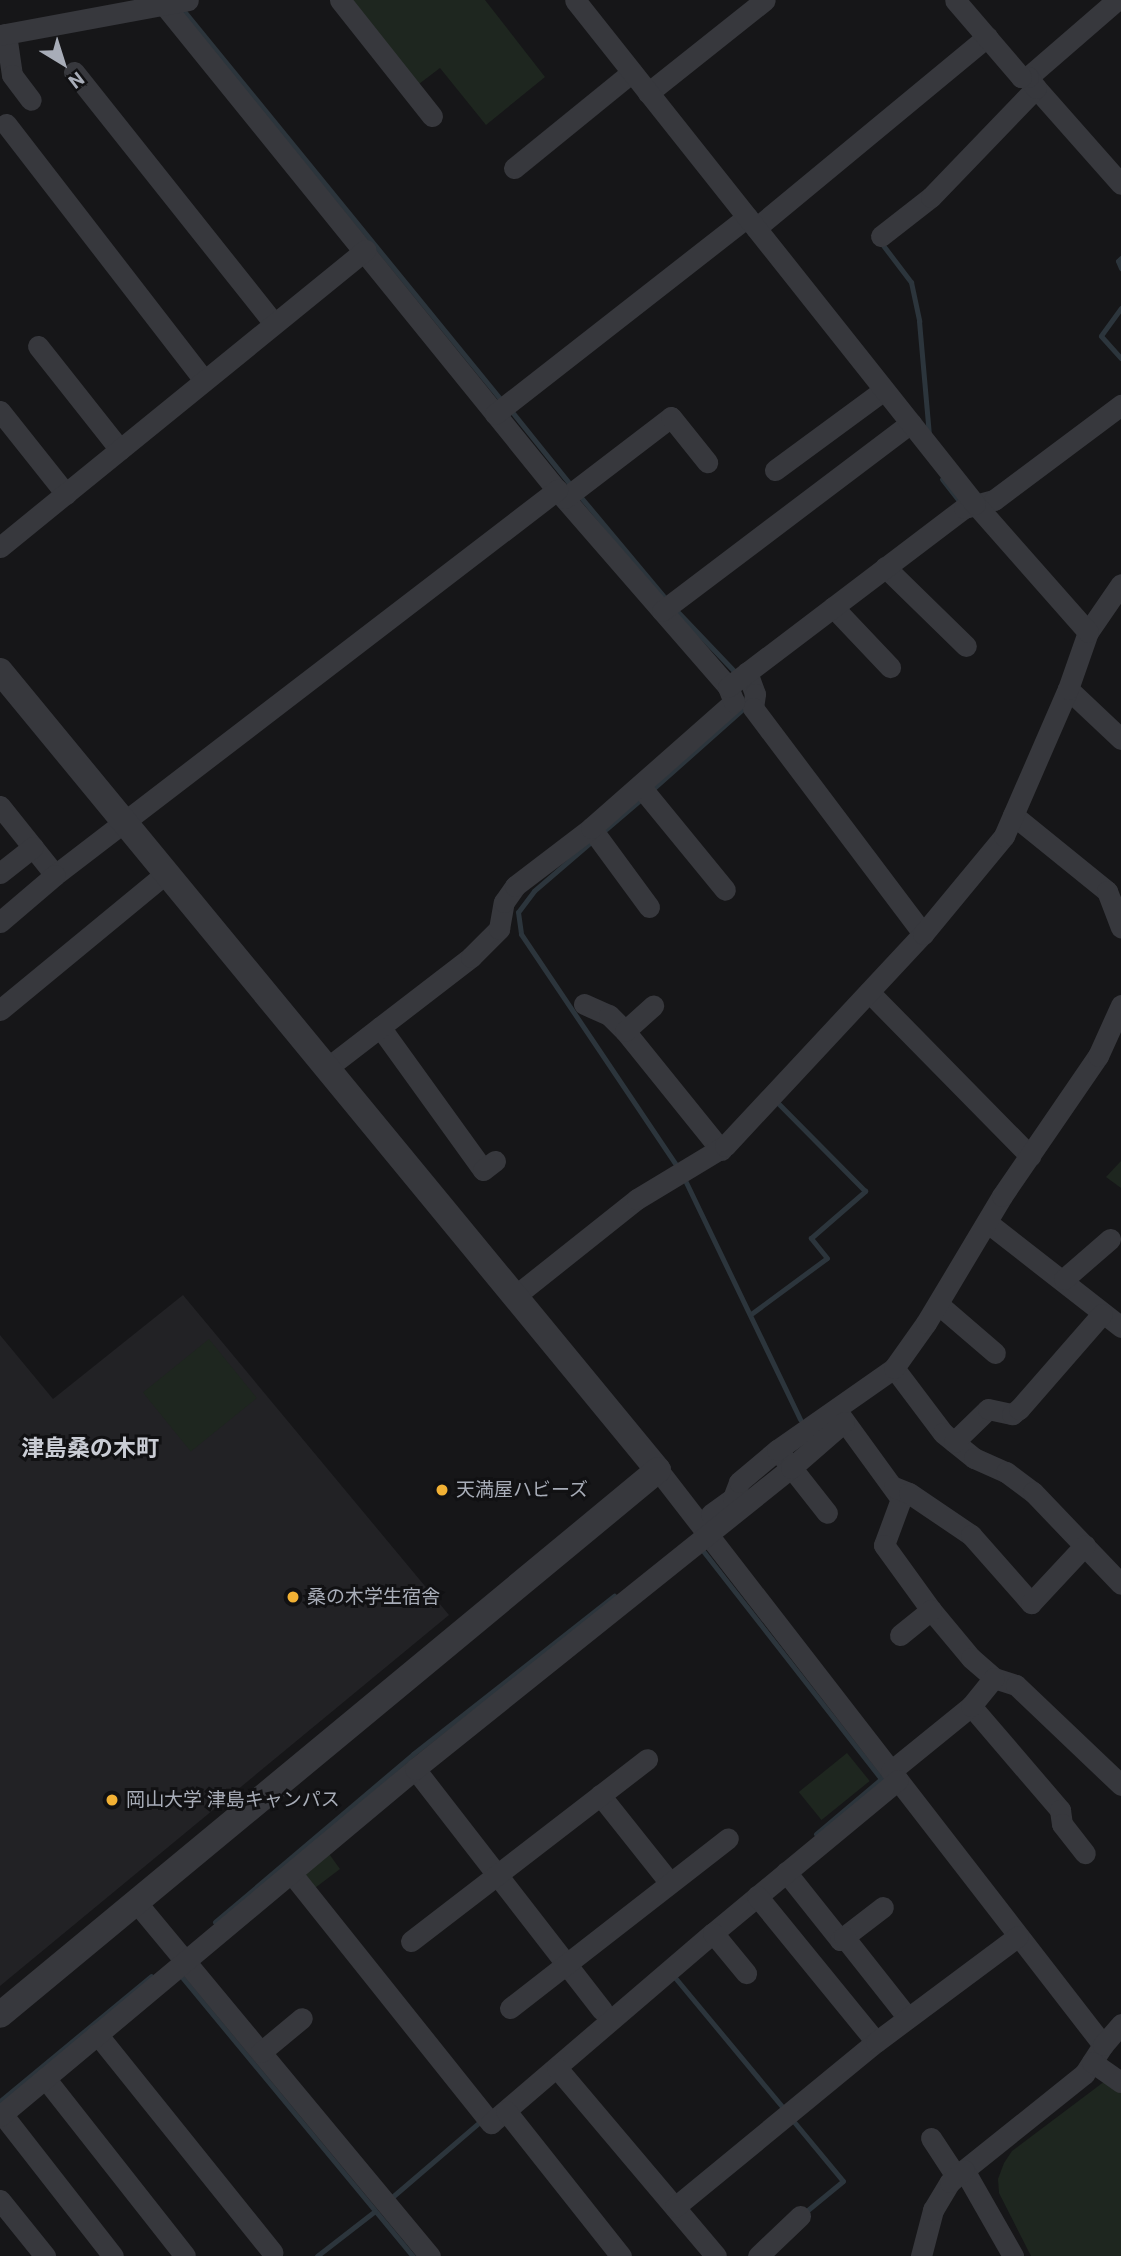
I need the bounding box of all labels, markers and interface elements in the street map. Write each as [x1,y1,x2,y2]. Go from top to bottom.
north arrow [28,28,98,98]
text: N [64,67,89,93]
district label: 津島桑の木町 [21,1435,159,1463]
place label: 天満屋ハビーズ [456,1479,589,1501]
marker: 天満屋ハビーズ [434,1482,450,1498]
place label: 桑の木学生宿舎 [307,1586,440,1608]
marker: 桑の木学生宿舎 [285,1589,301,1605]
place label: 岡山大学 津島キャンパス [126,1789,340,1811]
marker: 岡山大学 津島キャンパス [104,1792,120,1808]

